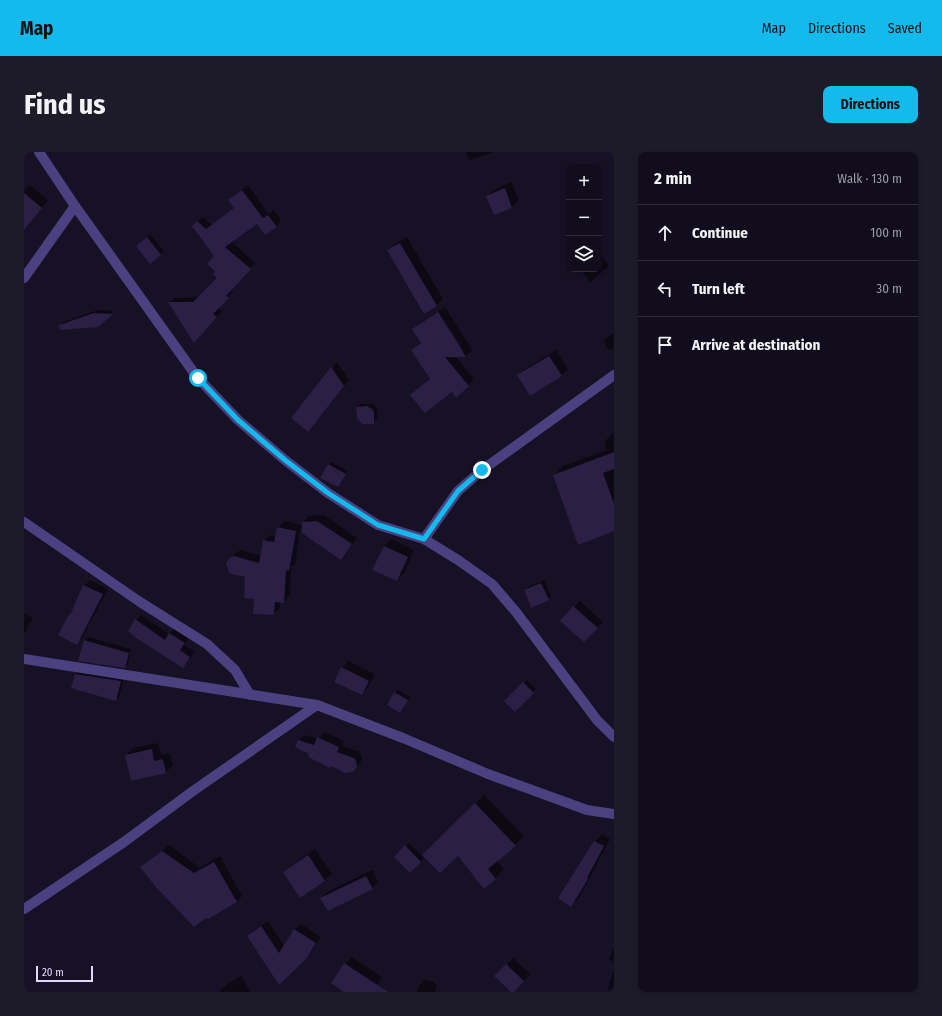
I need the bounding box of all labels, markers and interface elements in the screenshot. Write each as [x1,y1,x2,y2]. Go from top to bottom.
text: Map [20,17,53,40]
text: Map [762,20,786,37]
text: Directions [808,20,866,37]
text: Saved [888,20,922,37]
button: Directions [823,86,918,123]
text: Find us [24,88,106,121]
map controls [566,164,602,272]
button: + [566,164,602,200]
text: 2 min [654,168,692,189]
text: Walk · 130 m [837,171,902,186]
button: − [566,200,602,236]
icon: ahead [654,222,676,244]
text: Continue [692,224,748,242]
text: 100 m [870,225,902,240]
button: layers [566,236,602,272]
icon: left [654,278,676,300]
text: Turn left [692,280,745,298]
text: 30 m [876,281,902,296]
icon: arrive [654,334,676,356]
text: Arrive at destination [692,336,820,354]
route start [189,369,207,387]
route end [473,461,491,479]
scale bar [36,964,93,983]
text: 20 m [42,966,64,979]

